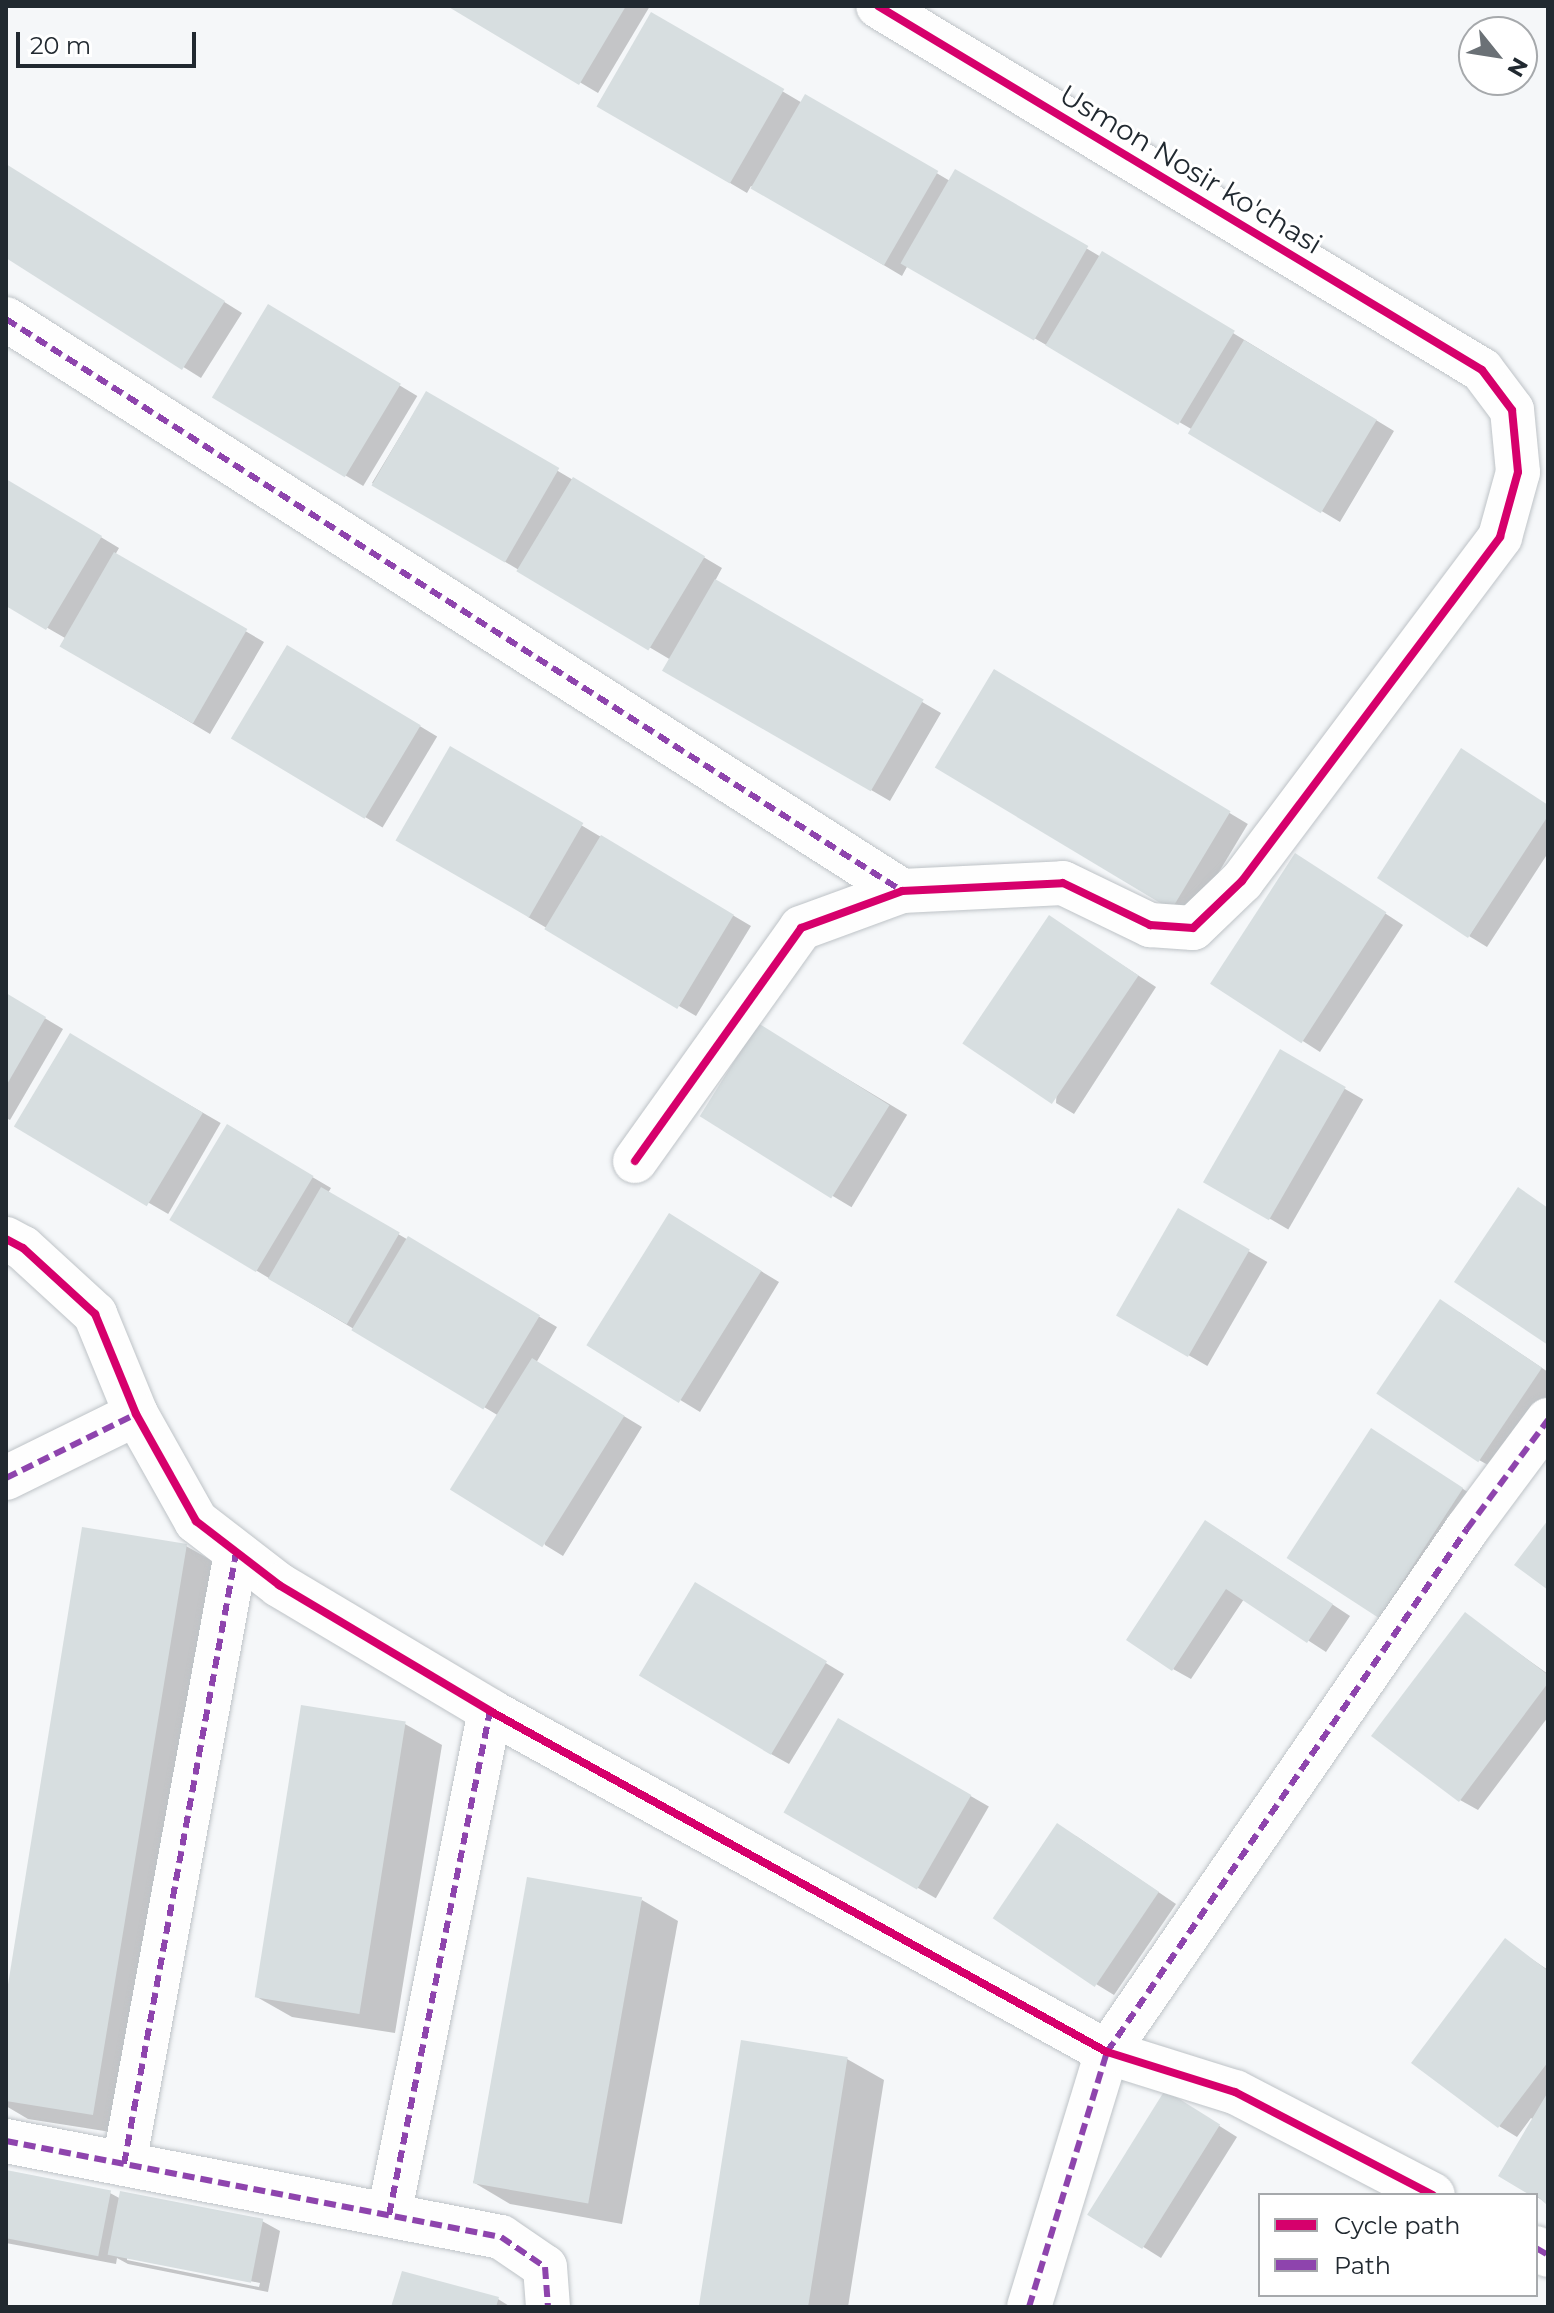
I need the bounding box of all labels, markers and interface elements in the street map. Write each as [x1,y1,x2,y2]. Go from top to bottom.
scale bar [20,16,200,66]
north arrow [1458,16,1538,96]
text: 20 m [30,31,91,60]
text: N [1501,53,1534,82]
street label: Usmon Nosir ko'chasi [1054,77,1328,261]
legend [1258,2193,1538,2297]
text: Cycle path [1334,2211,1461,2240]
text: Path [1334,2251,1391,2280]

